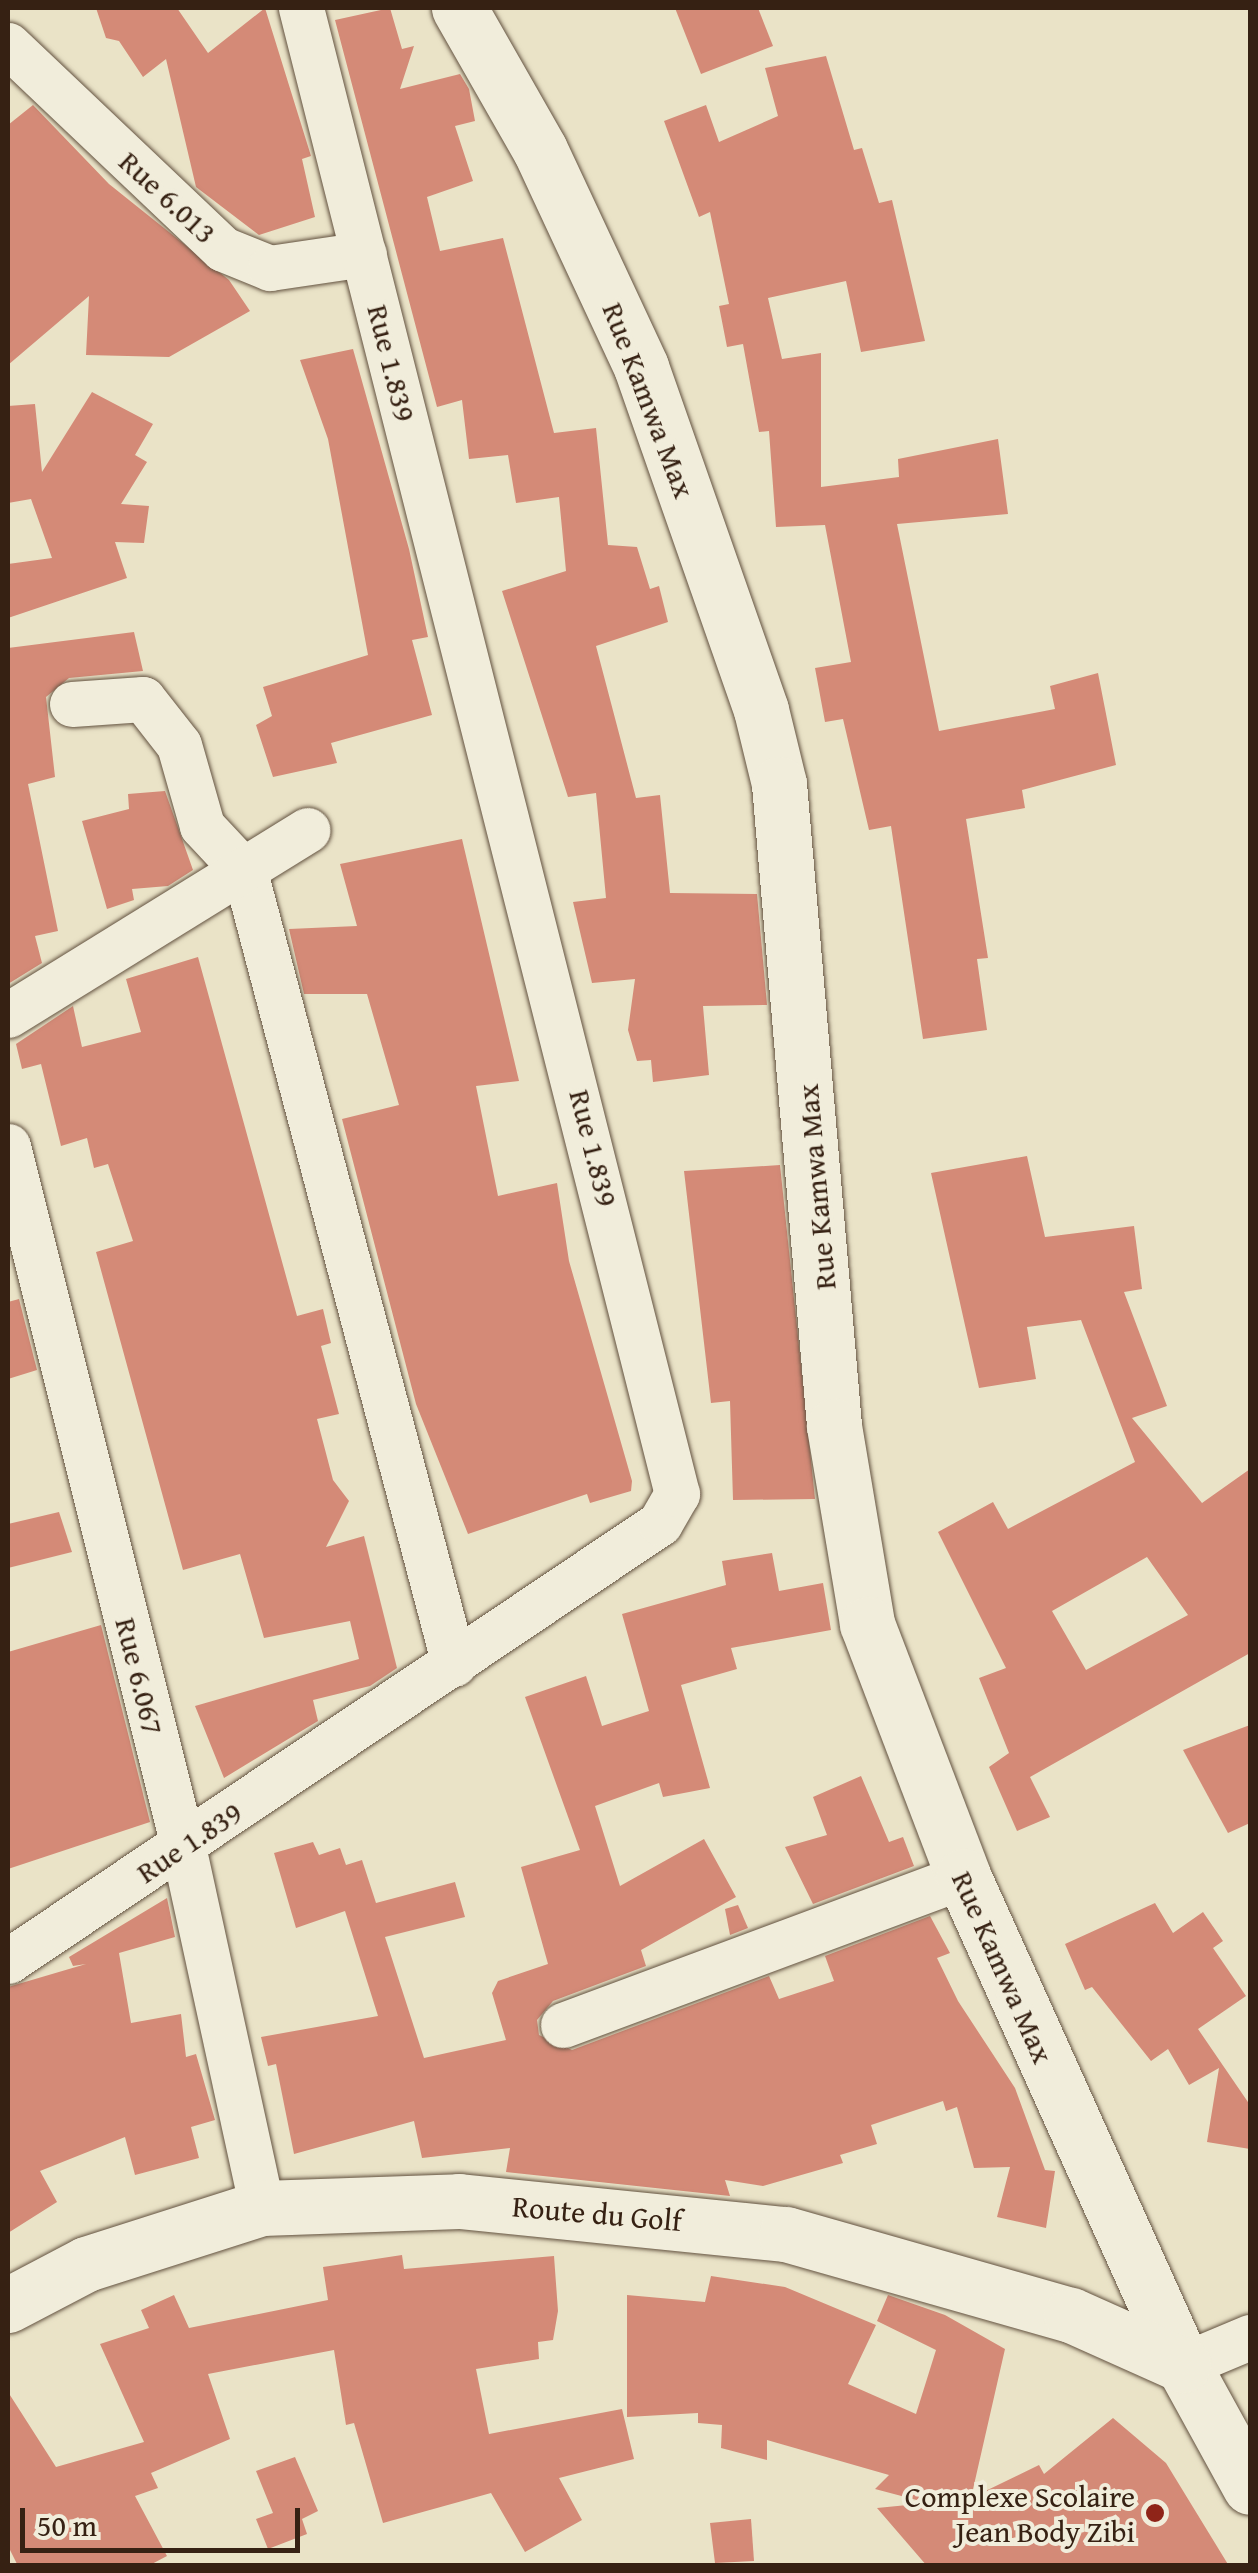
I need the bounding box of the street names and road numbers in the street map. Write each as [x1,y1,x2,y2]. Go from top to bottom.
street label: Rue 6.013 [112,143,224,251]
street label: Rue Kamwa Max [595,297,703,503]
street label: Rue 1.839 [360,301,424,425]
street label: Rue Kamwa Max [789,1083,843,1291]
street label: Rue 1.839 [562,1086,626,1210]
street label: Rue 6.067 [108,1614,172,1738]
street label: Rue 1.839 [130,1794,248,1890]
street label: Rue Kamwa Max [945,1865,1061,2069]
street label: Route du Golf [511,2188,683,2238]

